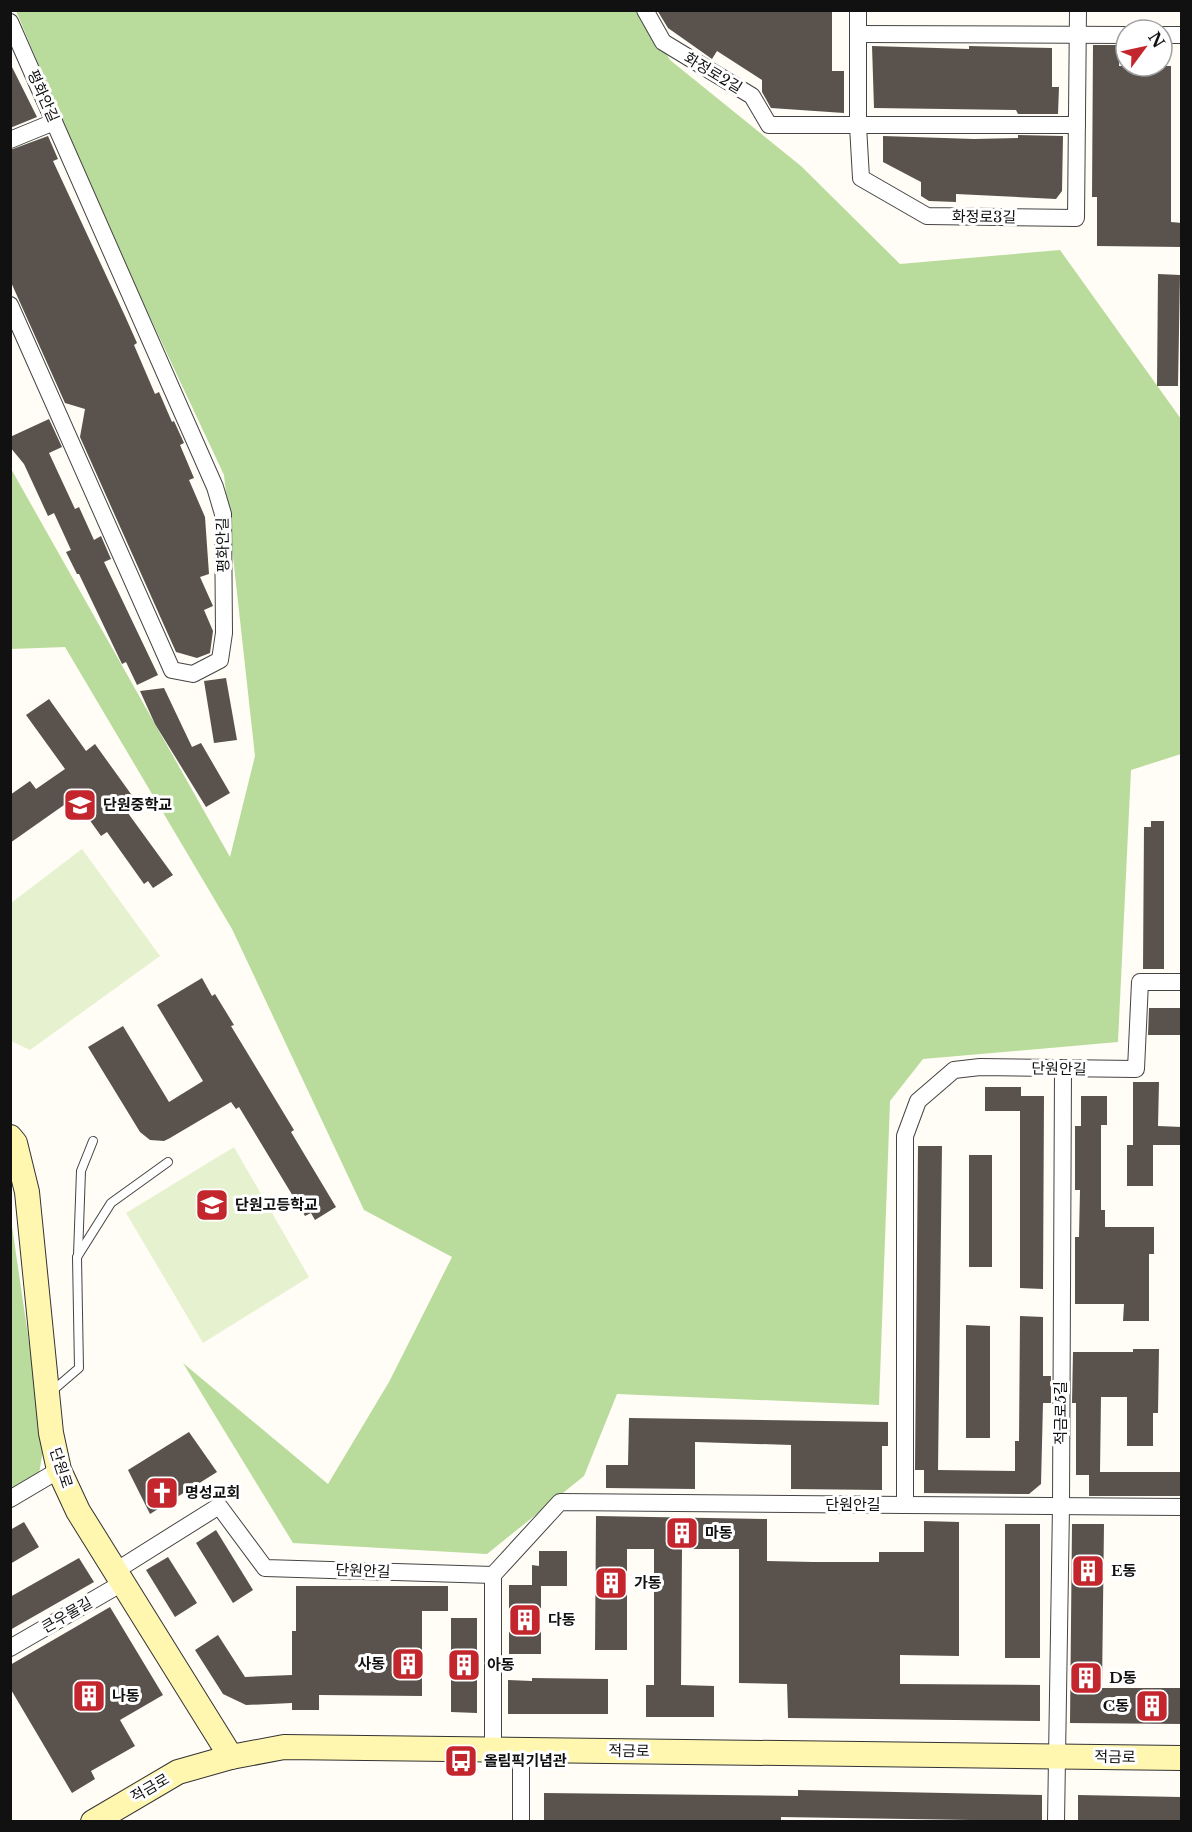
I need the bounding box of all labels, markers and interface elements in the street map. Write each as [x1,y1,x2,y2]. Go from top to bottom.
north arrow [1114,18,1174,78]
text: N [1144,28,1169,52]
street label: 화정로2길 [681,48,746,97]
street label: 평화안길 [24,67,63,125]
street label: 화정로3길 [952,206,1016,227]
street label: 평화안길 [213,517,232,573]
school or university icon: 단원중학교 [62,787,98,823]
place label: 단원중학교 [103,795,172,814]
street label: 단원안길 [1031,1059,1087,1078]
school or university icon: 단원고등학교 [194,1187,230,1223]
place label: 단원고등학교 [235,1195,318,1214]
street label: 적금로5길 [1051,1381,1070,1445]
street label: 단원로 [46,1445,77,1490]
church icon: 명성교회 [144,1475,180,1511]
place label: 명성교회 [185,1483,240,1502]
street label: 단원안길 [825,1495,881,1514]
building icon: 마동 [664,1515,700,1551]
place label: 마동 [705,1523,733,1542]
building icon: E동 [1070,1553,1106,1589]
street label: 단원안길 [335,1560,391,1581]
place label: E동 [1111,1561,1136,1580]
building icon: 가동 [593,1565,629,1601]
place label: 가동 [634,1573,662,1592]
street label: 큰우물길 [38,1593,95,1637]
building icon: 다동 [507,1602,543,1638]
place label: 다동 [548,1610,576,1629]
building icon: 사동 [390,1646,426,1682]
building icon: 아동 [446,1647,482,1683]
place label: 사동 [357,1654,385,1673]
place label: 아동 [487,1655,515,1674]
building icon: D동 [1068,1660,1104,1696]
place label: D동 [1109,1668,1137,1687]
building icon: 나동 [71,1678,107,1714]
place label: 나동 [112,1686,140,1705]
building icon: C동 [1134,1688,1170,1724]
place label: C동 [1103,1696,1129,1715]
street label: 적금로 [608,1741,650,1760]
bus stop icon: 올림픽기념관 [443,1743,479,1779]
street label: 적금로 [1094,1747,1136,1766]
place label: 올림픽기념관 [484,1751,567,1770]
street label: 적금로 [127,1769,172,1806]

